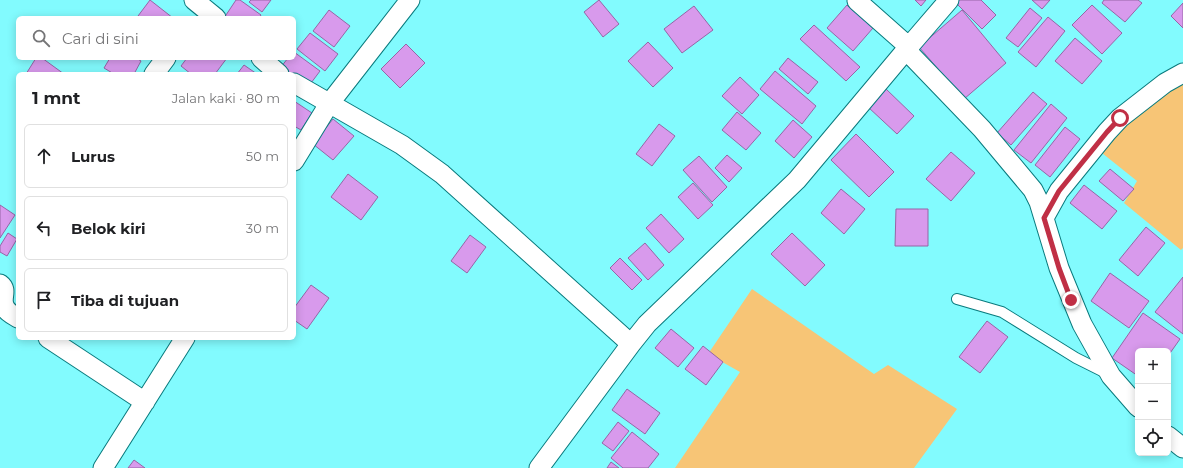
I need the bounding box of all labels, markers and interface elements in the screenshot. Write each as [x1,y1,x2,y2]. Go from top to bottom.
search box [16,16,296,60]
icon: search [30,27,52,49]
text: Cari di sini [62,29,139,48]
text: 1 mnt [32,88,80,108]
text: Jalan kaki · 80 m [172,90,280,106]
route start [1111,109,1129,127]
icon: ahead [33,145,55,167]
text: Lurus [71,147,115,166]
text: 50 m [246,148,279,164]
icon: left [33,217,55,239]
text: Belok kiri [71,219,146,238]
text: 30 m [246,220,279,236]
icon: arrive [33,289,55,311]
text: Tiba di tujuan [71,291,179,310]
route end [1062,291,1080,309]
map controls [1135,348,1171,456]
button: + [1135,348,1171,384]
button: − [1135,384,1171,420]
button: locate [1135,420,1171,456]

